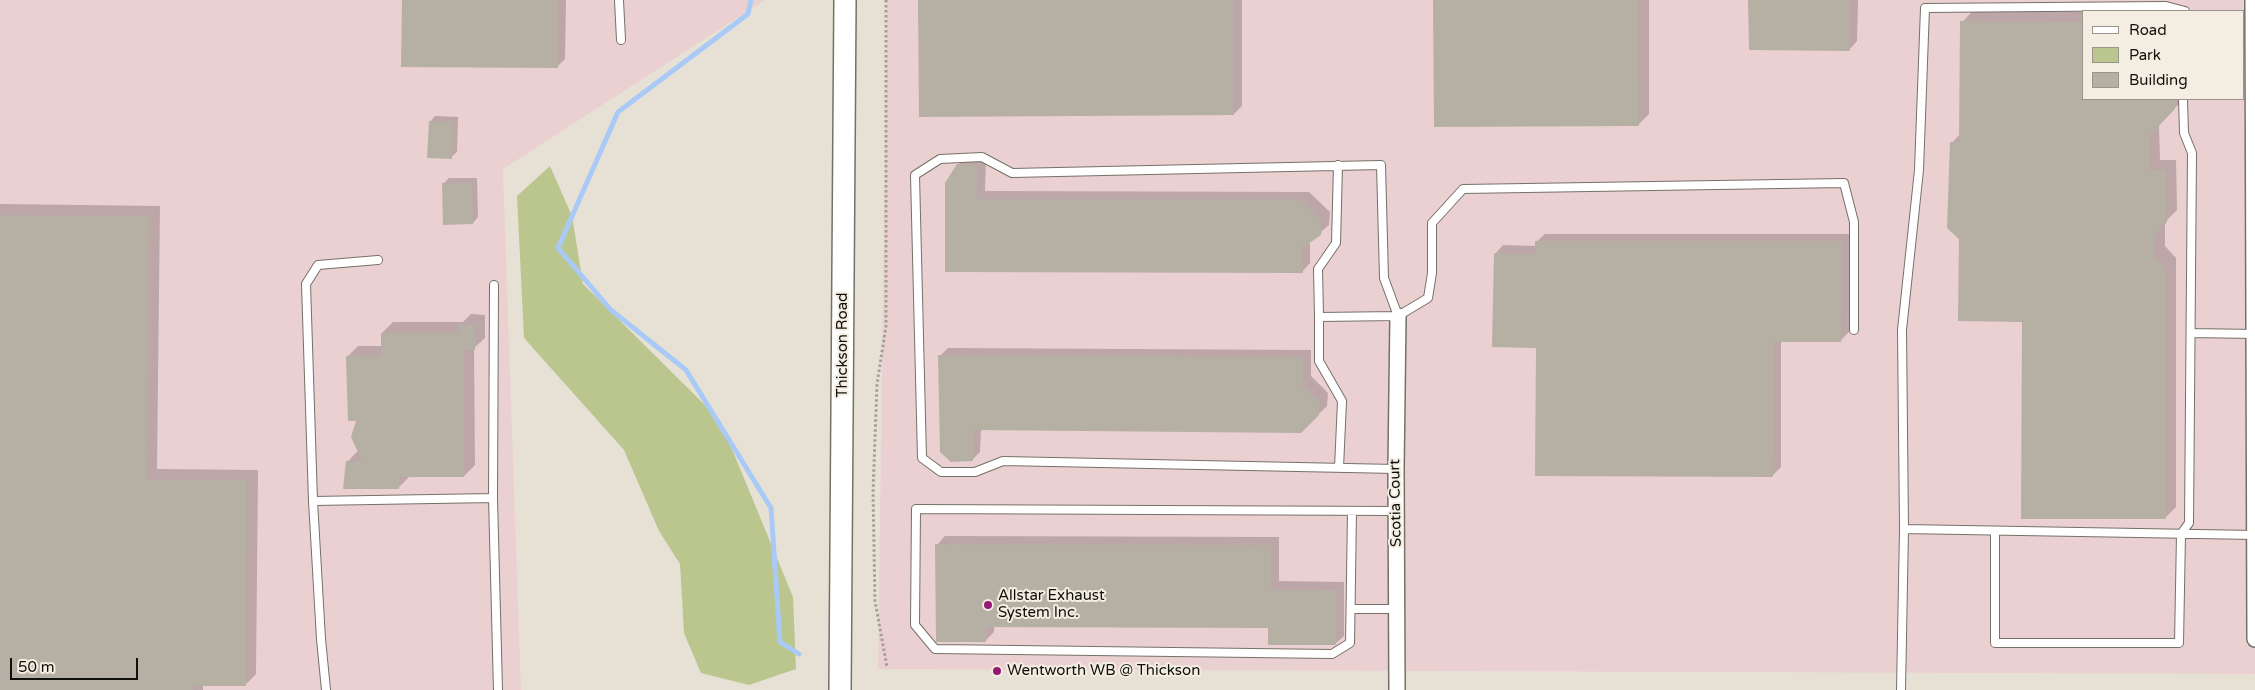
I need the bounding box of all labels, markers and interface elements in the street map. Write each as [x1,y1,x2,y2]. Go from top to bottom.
legend [2082,10,2245,100]
text: Road [2129,21,2167,39]
text: Park [2129,46,2161,64]
text: Building [2129,71,2188,89]
street label: Thickson Road [834,292,852,398]
street label: Scotia Court [1386,459,1406,547]
place label: Allstar Exhaust System Inc. [998,587,1105,622]
marker: Allstar Exhaust System Inc. [982,599,994,611]
scale bar [12,648,140,680]
text: 50 m [18,658,55,676]
place label: Wentworth WB @ Thickson [1007,662,1200,680]
marker: Wentworth WB @ Thickson [991,665,1003,677]

